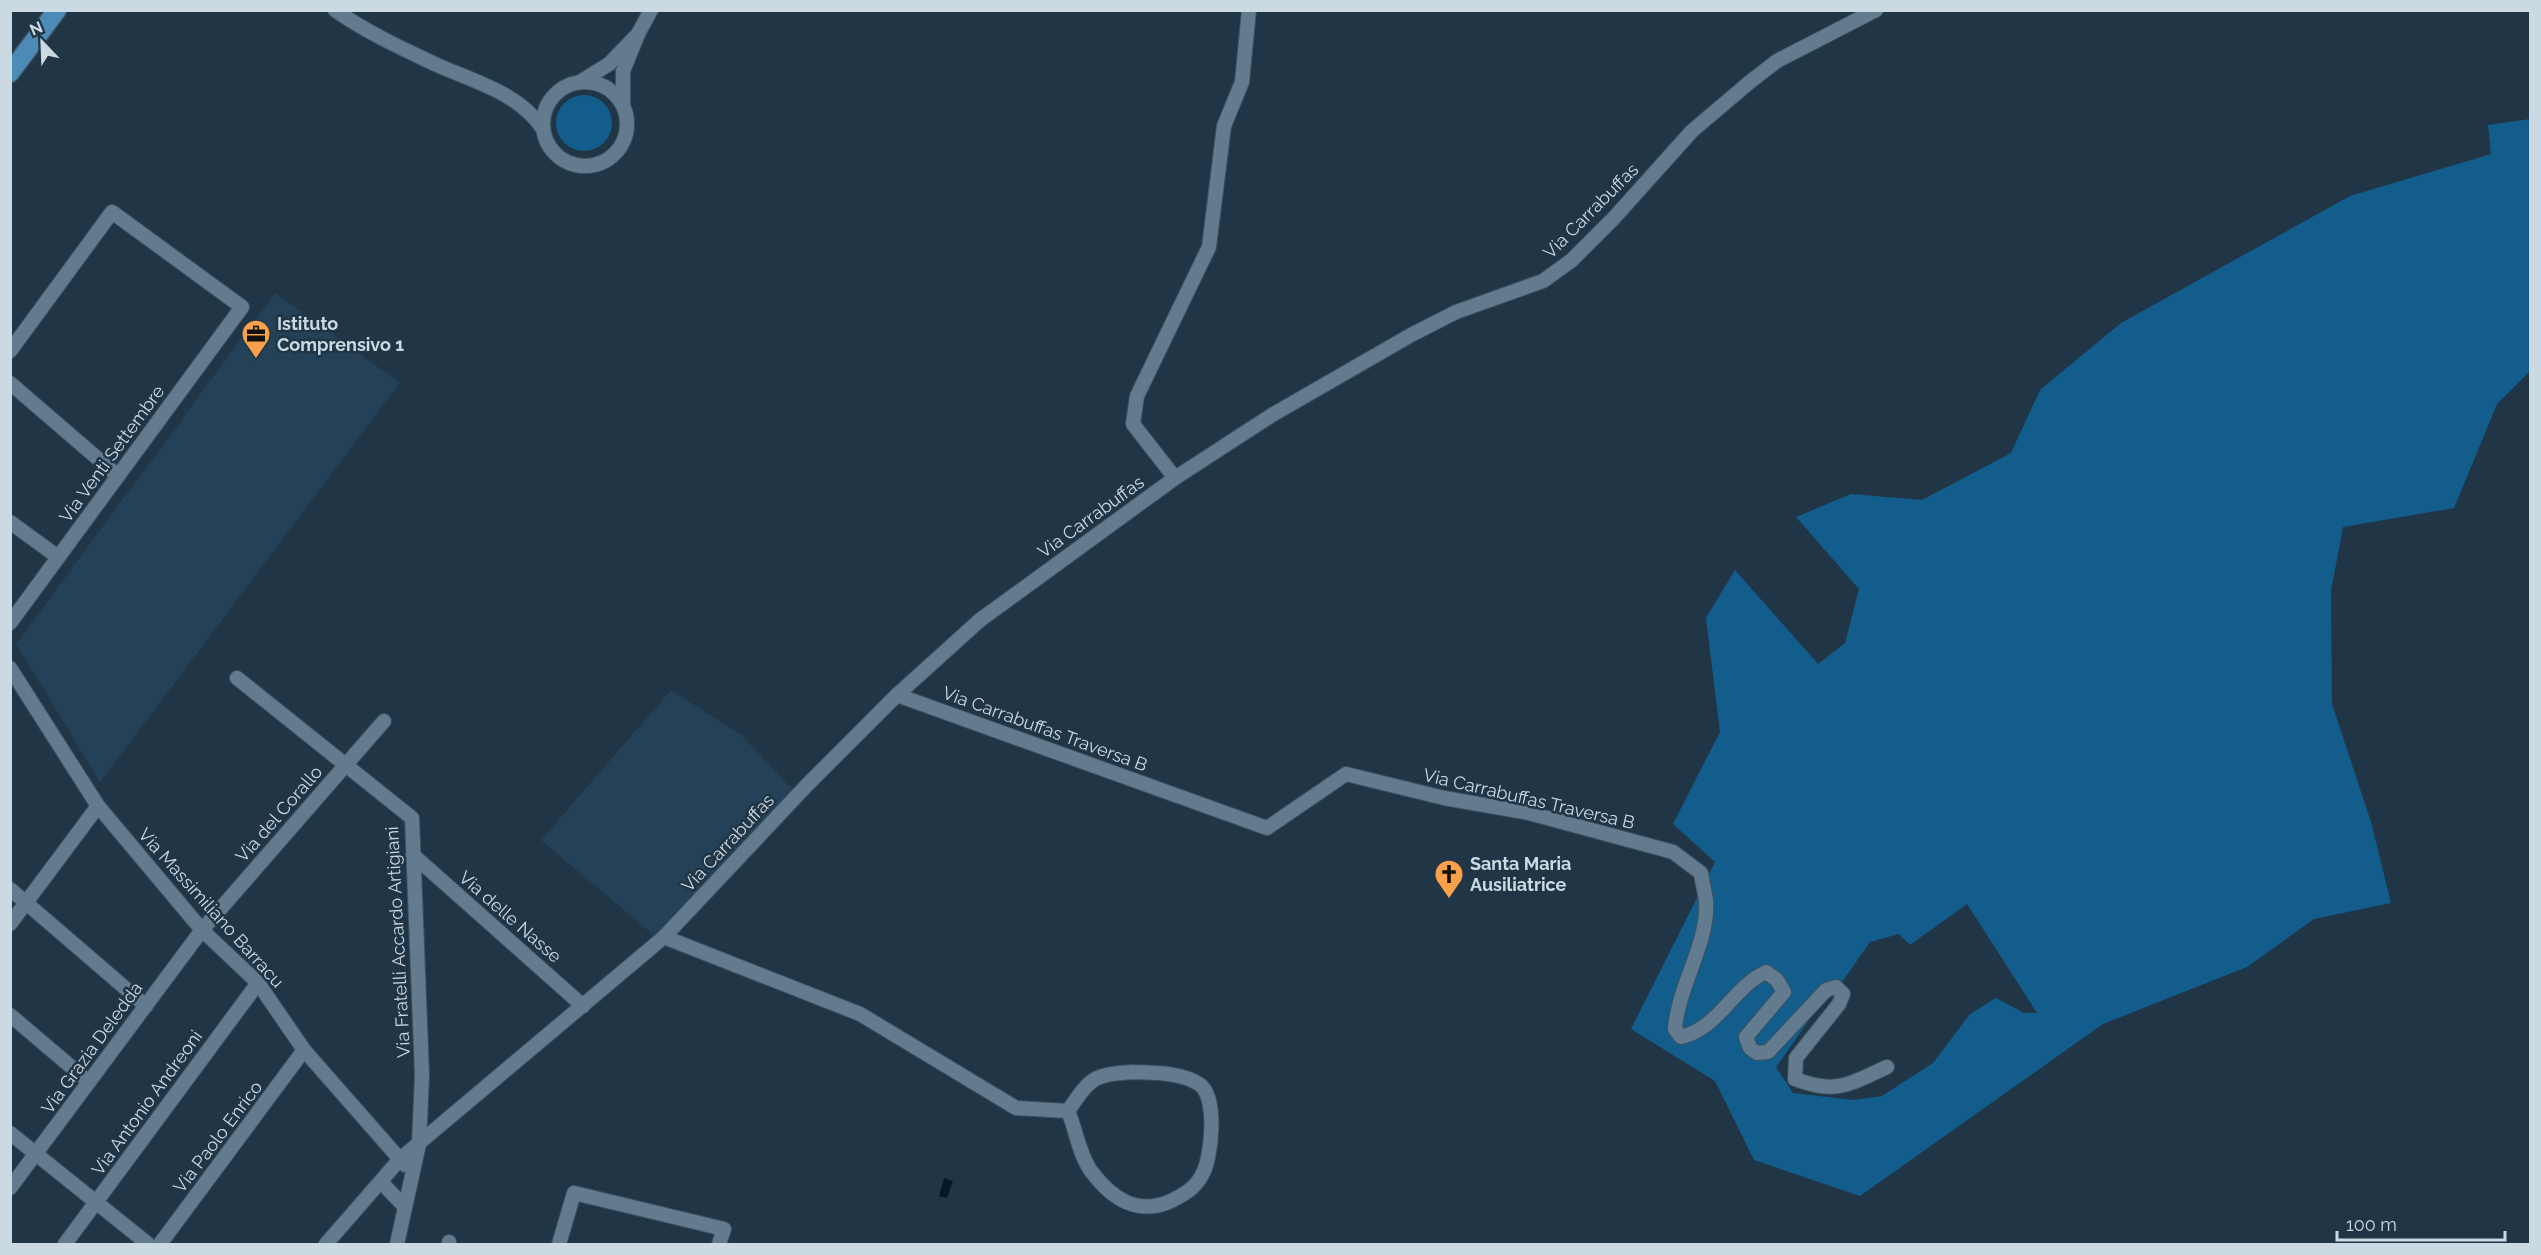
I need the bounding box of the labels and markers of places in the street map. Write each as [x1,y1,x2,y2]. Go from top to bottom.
place label: Istituto Comprensivo 1 [277,313,404,355]
office icon: Istituto Comprensivo 1 [240,318,272,360]
place label: Santa Maria Ausiliatrice [1470,853,1571,895]
church icon: Santa Maria Ausiliatrice [1433,858,1465,900]

